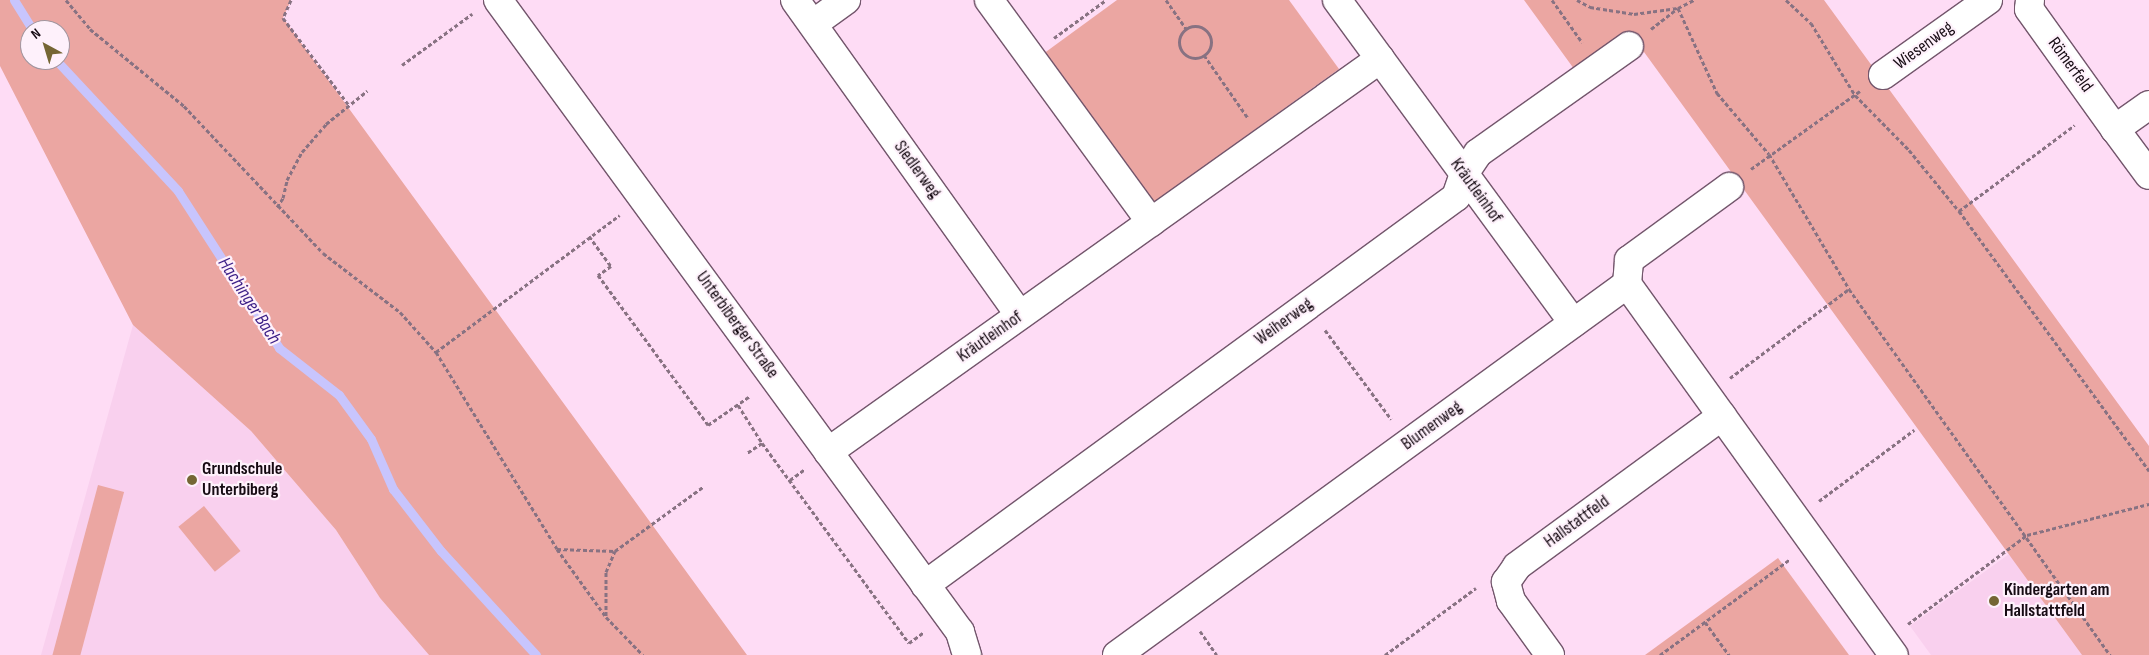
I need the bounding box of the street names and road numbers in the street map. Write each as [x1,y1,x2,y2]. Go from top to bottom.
street label: Wiesenweg [1890,17,1958,75]
street label: Römerfeld [2043,33,2097,97]
street label: Siedlerweg [889,137,945,203]
street label: Kräutleinhof [1445,154,1507,228]
street label: Unterbiberger Straße [691,267,783,383]
street label: Weiherweg [1251,294,1317,350]
street label: Kräutleinhof [953,307,1027,367]
street label: Blumenweg [1397,397,1467,455]
street label: Hallstattfeld [1540,491,1614,553]

